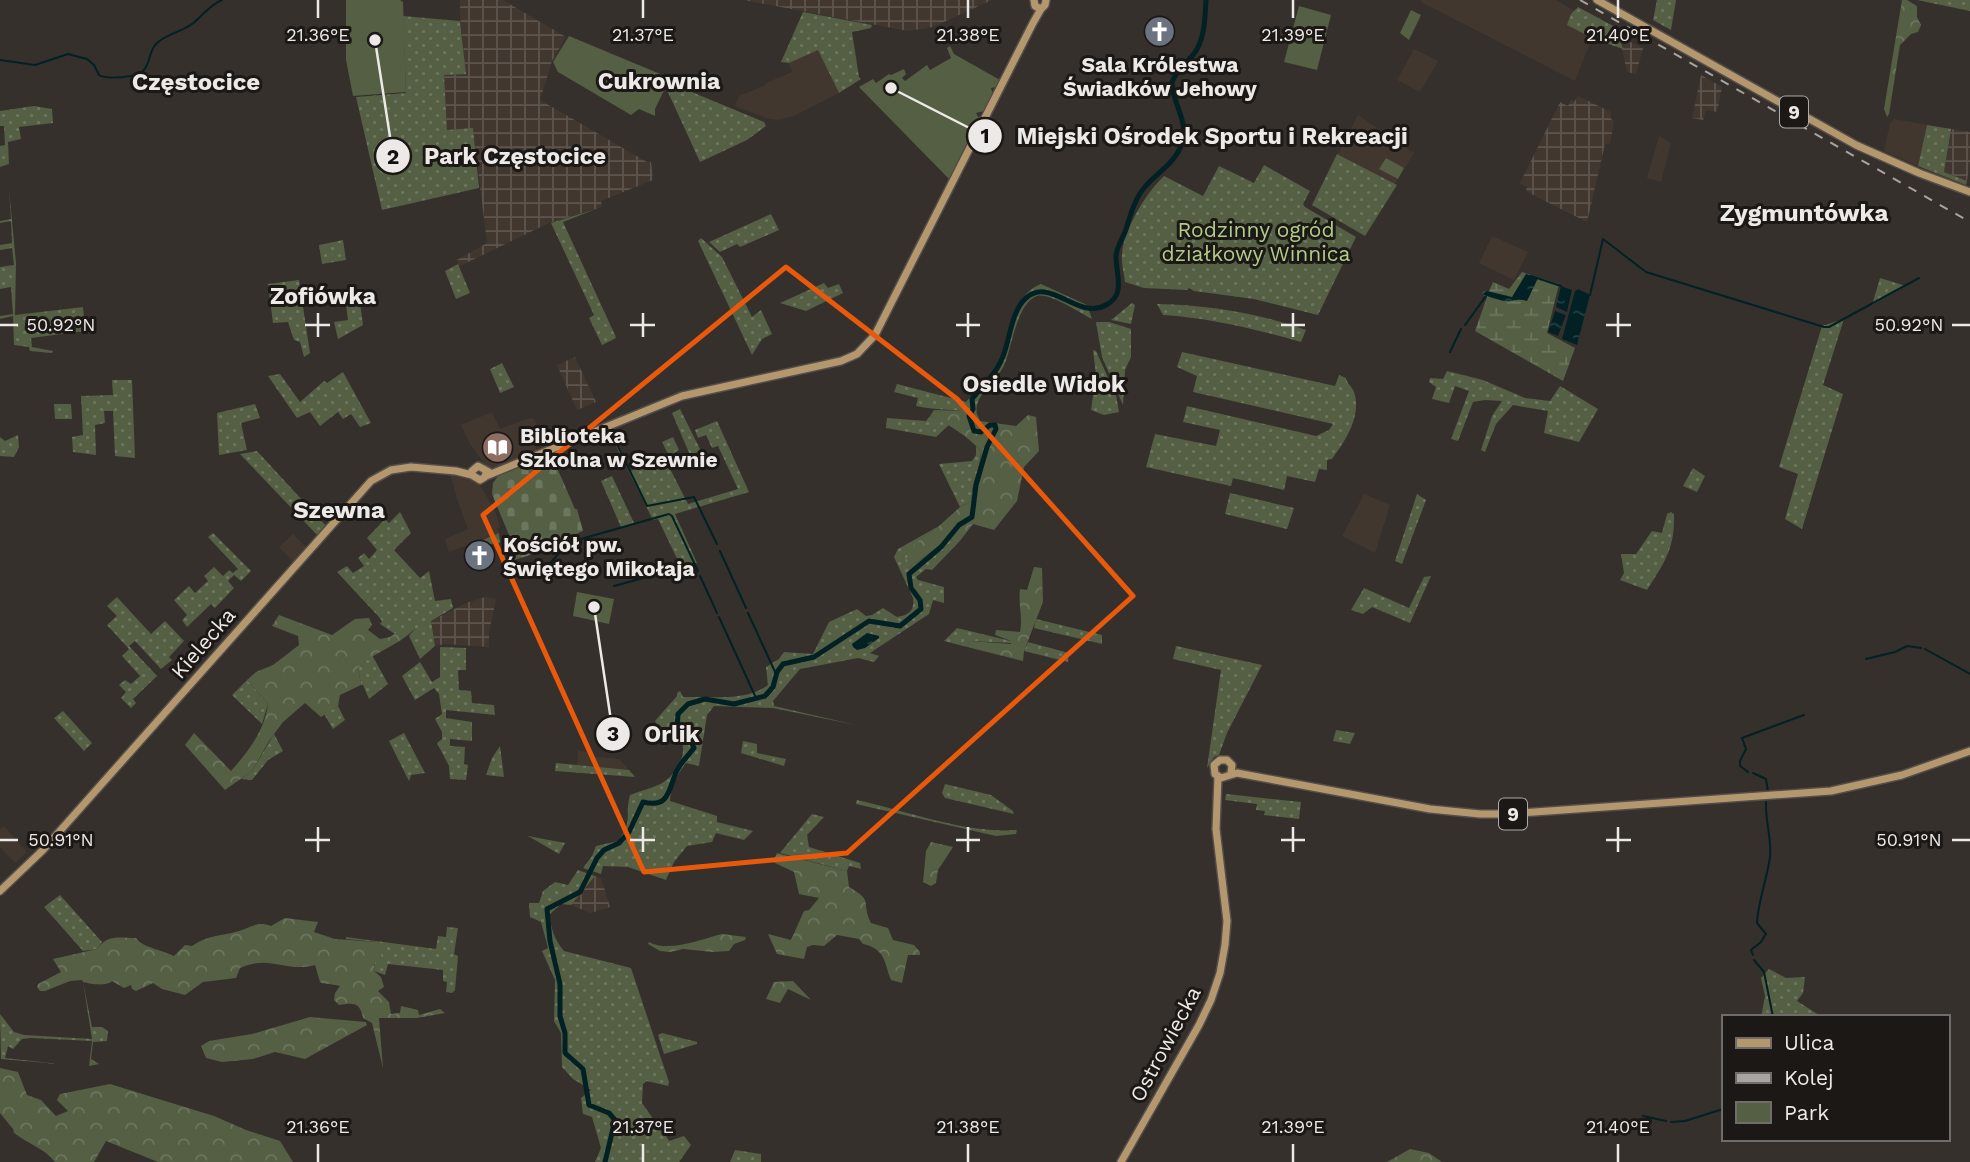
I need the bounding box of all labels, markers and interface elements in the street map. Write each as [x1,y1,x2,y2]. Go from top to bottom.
church icon: Sala Królestwa Świadków Jehowy [1143,15,1177,49]
text: 21.36°E [286,24,350,45]
text: 21.37°E [612,24,674,45]
text: 21.38°E [936,24,1000,45]
text: 21.39°E [1261,24,1325,45]
text: 21.40°E [1586,24,1650,45]
place label: Sala Królestwa Świadków Jehowy [1063,52,1257,101]
district label: Częstocice [132,68,260,96]
district label: Cukrownia [598,68,721,95]
road number: 9 [1780,96,1808,128]
callout: Miejski Ośrodek Sportu i Rekreacji [967,114,1422,158]
text: 1 [980,123,990,148]
text: Miejski Ośrodek Sportu i Rekreacji [1016,123,1408,150]
callout: Park Częstocice [375,134,620,178]
text: Park Częstocice [424,143,606,170]
text: 2 [387,144,399,169]
district label: Zygmuntówka [1720,199,1888,227]
park label: Rodzinny ogród działkowy Winnica [1162,217,1351,266]
district label: Zofiówka [270,283,377,310]
text: 50.92°N [26,314,96,335]
text: 50.92°N [1874,314,1944,335]
district label: Osiedle Widok [963,371,1126,398]
place label: Biblioteka Szkolna w Szewnie [520,423,718,472]
library icon: Biblioteka Szkolna w Szewnie [480,430,514,464]
district label: Szewna [293,496,385,524]
place label: Kościół pw. Świętego Mikołaja [503,532,695,581]
church icon: Kościół pw. Świętego Mikołaja [463,539,497,573]
street label: Kielecka [166,603,241,683]
callout: Orlik [596,712,714,756]
text: 3 [607,721,619,746]
text: Orlik [644,721,700,748]
road number: 9 [1499,799,1527,830]
text: 50.91°N [28,829,94,850]
text: 50.91°N [1876,829,1942,850]
street label: Ostrowiecka [1124,982,1206,1106]
legend [1722,1015,1949,1141]
text: Ulica [1784,1030,1835,1055]
text: Kolej [1784,1065,1834,1090]
text: Park [1784,1100,1829,1125]
text: 21.36°E [286,1116,350,1137]
text: 21.37°E [612,1116,674,1137]
text: 21.38°E [936,1116,1000,1137]
text: 21.39°E [1261,1116,1325,1137]
text: 21.40°E [1586,1116,1650,1137]

